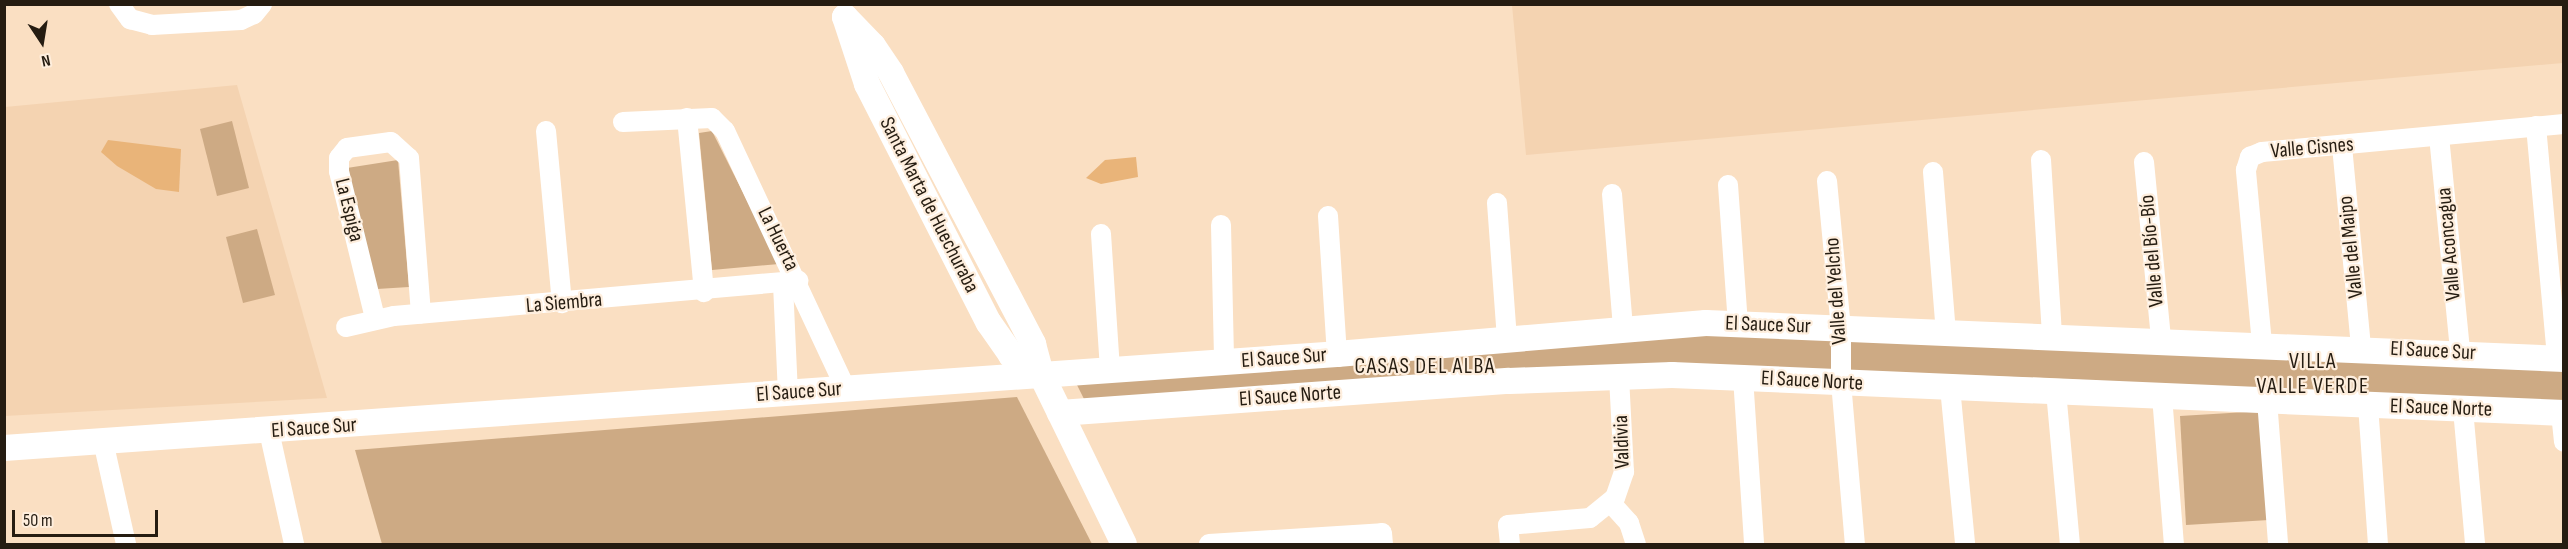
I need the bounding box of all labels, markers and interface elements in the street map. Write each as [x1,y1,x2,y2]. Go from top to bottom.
north arrow [12,12,72,72]
text: N [40,50,52,70]
street label: Santa Marta de Huechuraba [874,113,984,297]
street label: Valle Cisnes [2270,132,2354,164]
street label: La Espiga [329,176,369,244]
street label: Valle Aconcagua [2432,187,2466,301]
street label: Valle del Bío-Bío [2135,194,2169,308]
street label: Valle del Maipo [2333,195,2369,299]
street label: La Huerta [752,203,804,275]
street label: Valle del Yelcho [1820,237,1852,345]
street label: La Siembra [525,287,603,319]
street label: El Sauce Sur [1725,311,1811,339]
street label: El Sauce Sur [2390,336,2476,366]
street label: El Sauce Sur [1240,342,1328,374]
district label: VILLA VALLE VERDE [2256,348,2370,400]
district label: CASAS DEL ALBA [1354,354,1496,380]
street label: El Sauce Norte [1760,366,1864,396]
street label: El Sauce Sur [755,376,843,408]
street label: El Sauce Norte [1238,380,1342,412]
street label: El Sauce Norte [2389,394,2493,422]
street label: El Sauce Sur [270,412,358,444]
street label: Valdivia [1608,415,1636,469]
scale bar [15,498,160,536]
text: 50 m [23,510,53,531]

